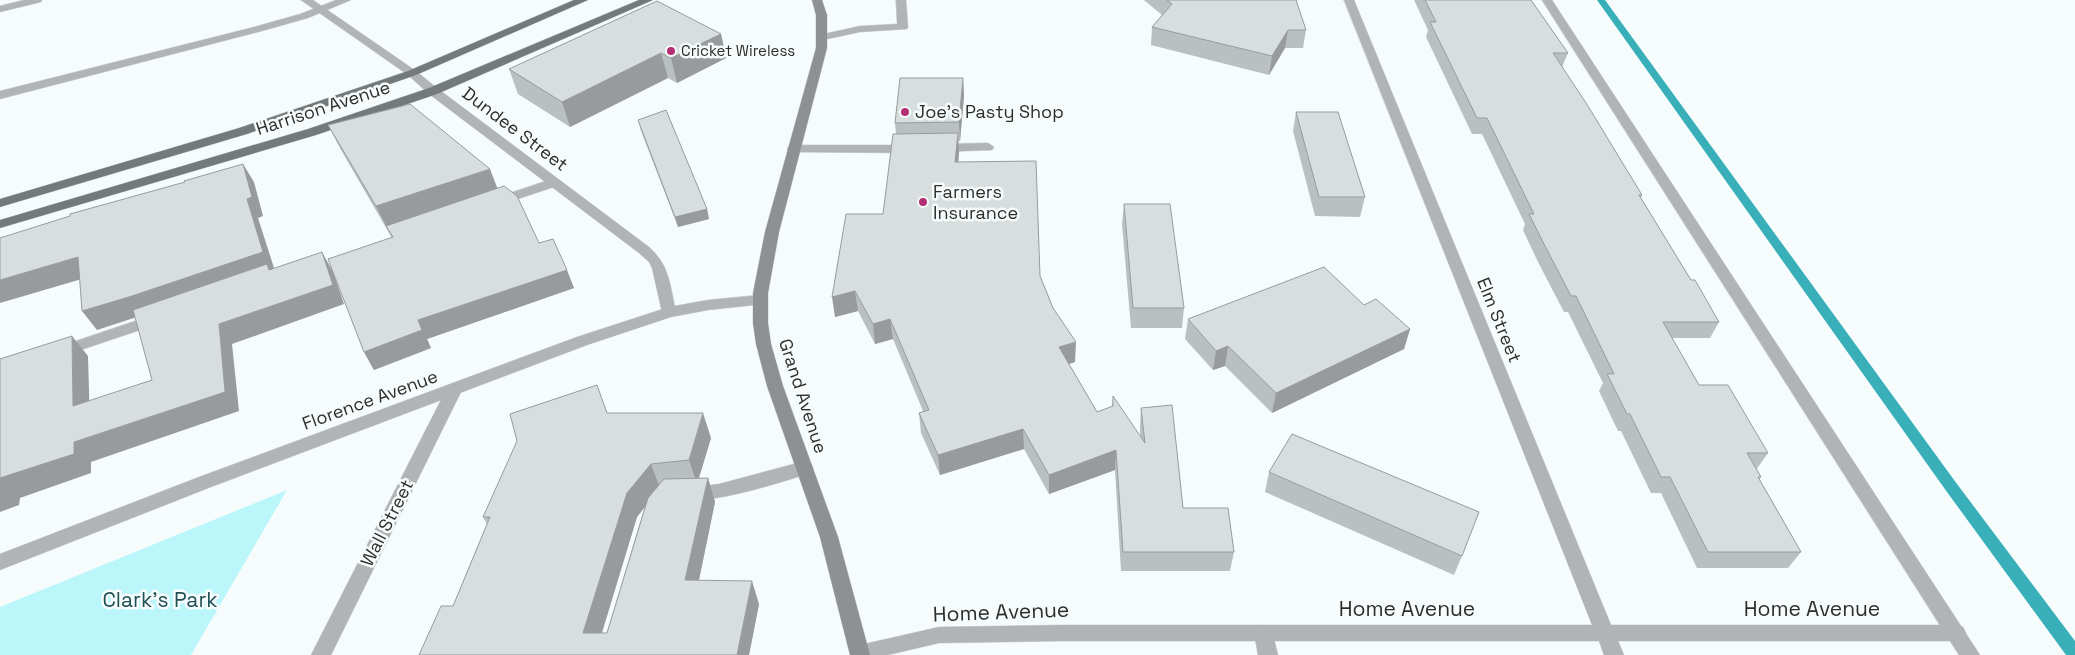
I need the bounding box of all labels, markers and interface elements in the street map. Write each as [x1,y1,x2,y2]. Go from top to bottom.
place label: Cricket Wireless [681,41,795,60]
marker: Cricket Wireless [665,45,677,57]
street label: Harrison Avenue [253,75,393,140]
street label: Dundee Street [458,81,573,176]
place label: Joe's Pasty Shop [915,100,1064,123]
marker: Joe's Pasty Shop [899,106,911,118]
place label: Farmers Insurance [933,180,1018,224]
marker: Farmers Insurance [917,196,929,208]
street label: Elm Street [1472,274,1527,366]
street label: Grand Avenue [774,336,833,456]
street label: Florence Avenue [299,364,441,435]
street label: Wall Street [355,476,418,570]
park label: Clark's Park [102,586,218,613]
street label: Home Avenue [1339,595,1475,622]
street label: Home Avenue [1744,595,1880,622]
street label: Home Avenue [932,596,1070,627]

